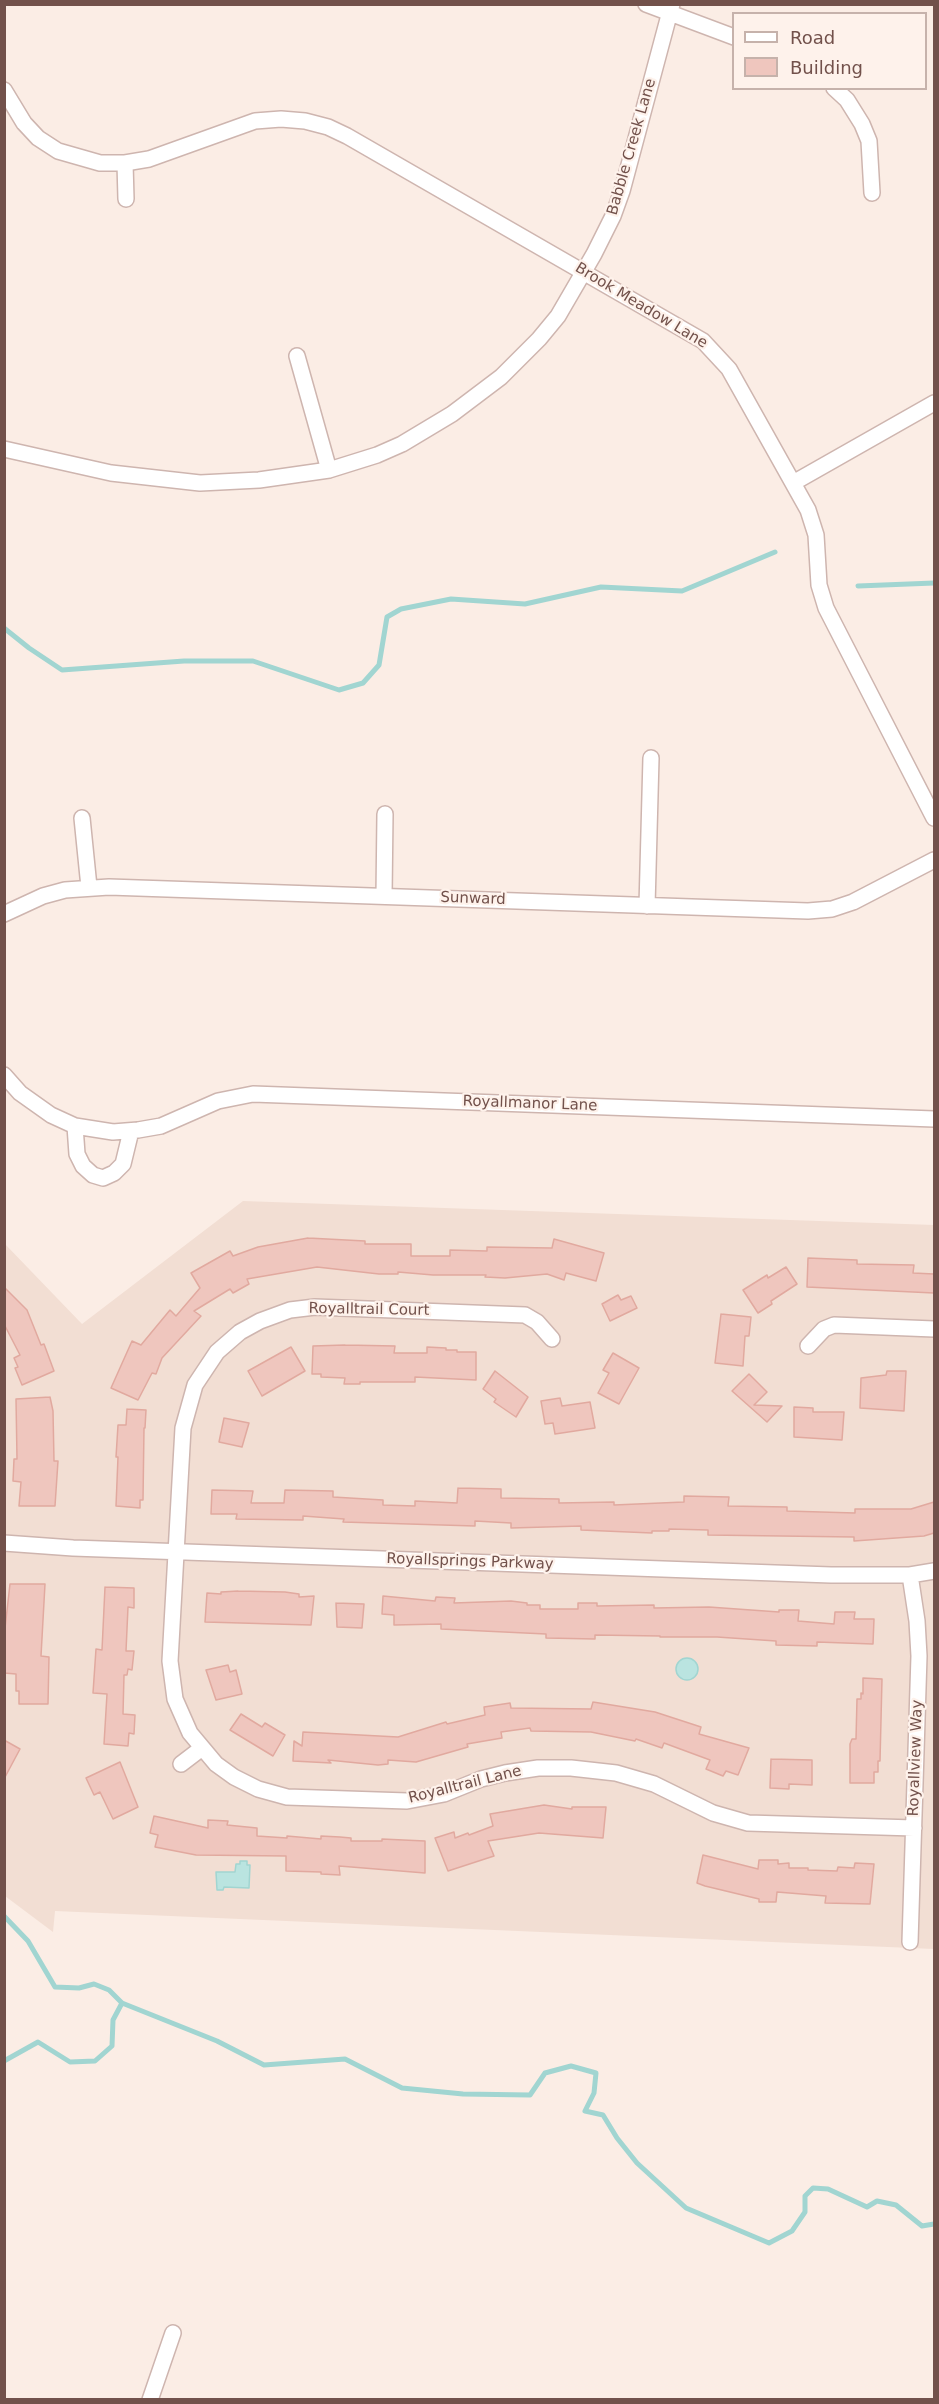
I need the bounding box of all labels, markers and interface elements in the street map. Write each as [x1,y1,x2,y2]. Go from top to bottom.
legend [732,12,927,90]
text: Road [790,27,835,48]
text: Building [790,57,863,78]
street label: Babble Creek Lane [604,77,660,217]
street label: Brook Meadow Lane [572,259,710,353]
street label: Sunward [440,889,506,909]
street label: Royallmanor Lane [462,1093,598,1115]
street label: Royalltrail Court [308,1300,430,1320]
street label: Royallsprings Parkway [386,1550,554,1574]
street label: Royallview Way [905,1699,927,1817]
street label: Royalltrail Lane [407,1762,523,1808]

